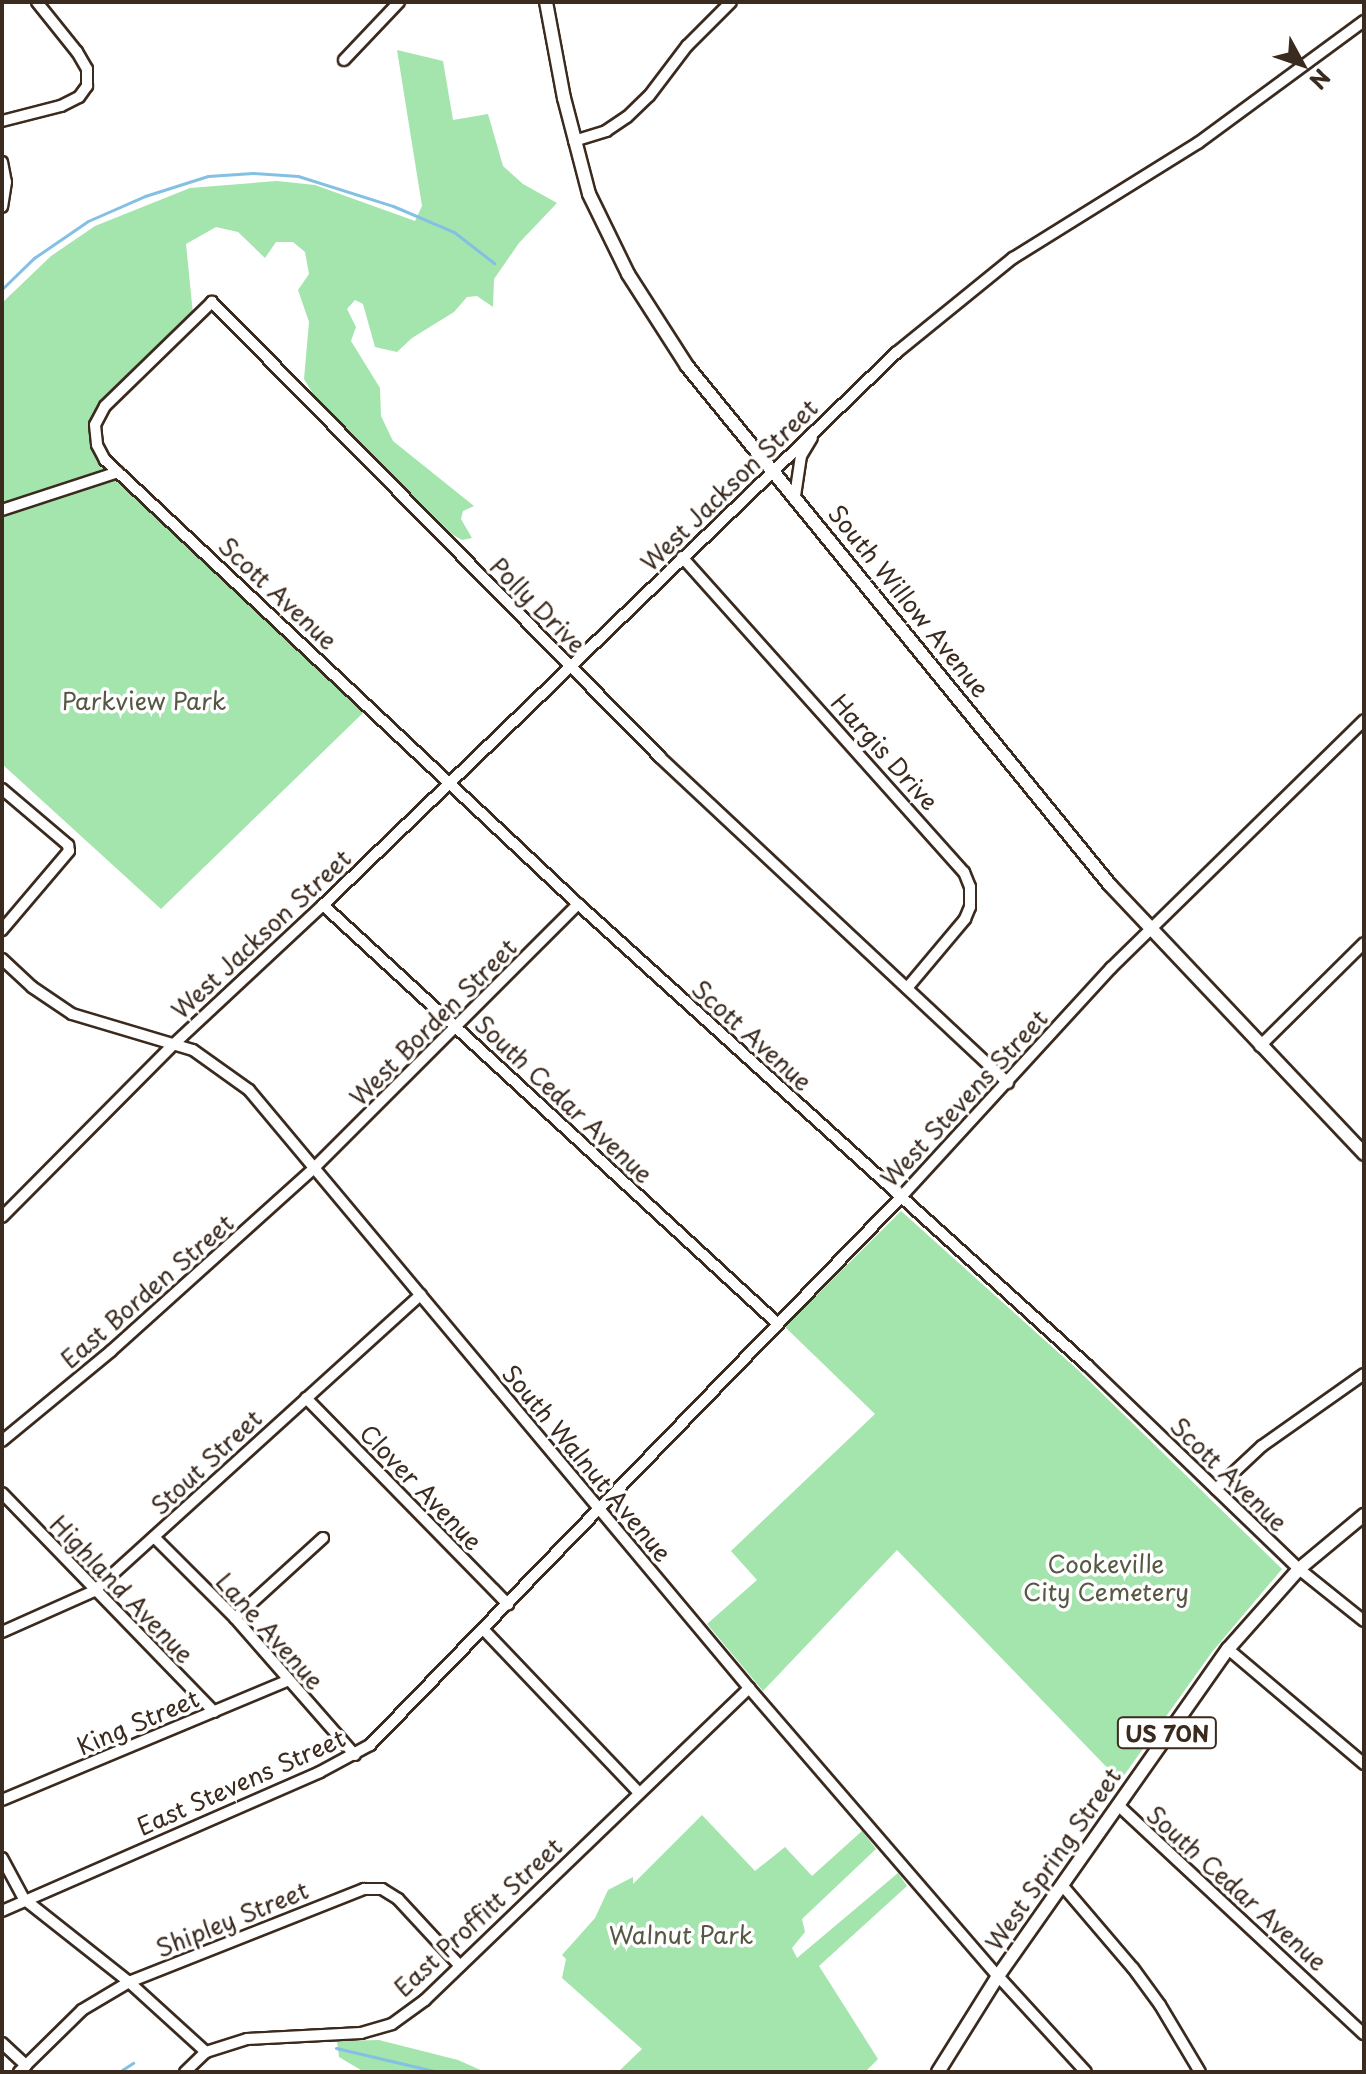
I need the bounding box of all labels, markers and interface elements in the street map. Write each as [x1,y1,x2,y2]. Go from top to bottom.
north arrow [1262,24,1342,104]
text: N [1303,62,1339,97]
street label: West Jackson Street [634,393,824,577]
street label: South Willow Avenue [822,499,996,703]
street label: Scott Avenue [213,531,343,655]
street label: Polly Drive [484,551,592,659]
park label: Parkview Park [61,687,227,715]
street label: Hargis Drive [826,688,944,816]
street label: West Jackson Street [165,843,357,1025]
street label: West Borden Street [343,932,523,1112]
street label: Scott Avenue [686,974,818,1096]
street label: West Stevens Street [874,1003,1054,1193]
street label: South Cedar Avenue [469,1009,659,1189]
street label: East Borden Street [55,1209,239,1373]
street label: South Walnut Avenue [497,1360,677,1566]
street label: Stout Street [145,1403,267,1521]
street label: Scott Avenue [1165,1411,1293,1537]
street label: Clover Avenue [354,1418,488,1556]
street label: Highland Avenue [44,1509,200,1669]
park label: Cookeville City Cemetery [1022,1550,1190,1606]
street label: Lane Avenue [211,1567,329,1695]
street label: King Street [73,1683,203,1761]
road number: US 70N [1117,1715,1217,1751]
street label: East Stevens Street [132,1723,350,1841]
street label: West Spring Street [979,1762,1127,1956]
street label: South Cedar Avenue [1141,1799,1333,1977]
street label: East Proffitt Street [387,1831,569,2003]
street label: Shipley Street [151,1875,313,1963]
park label: Walnut Park [609,1921,753,1949]

